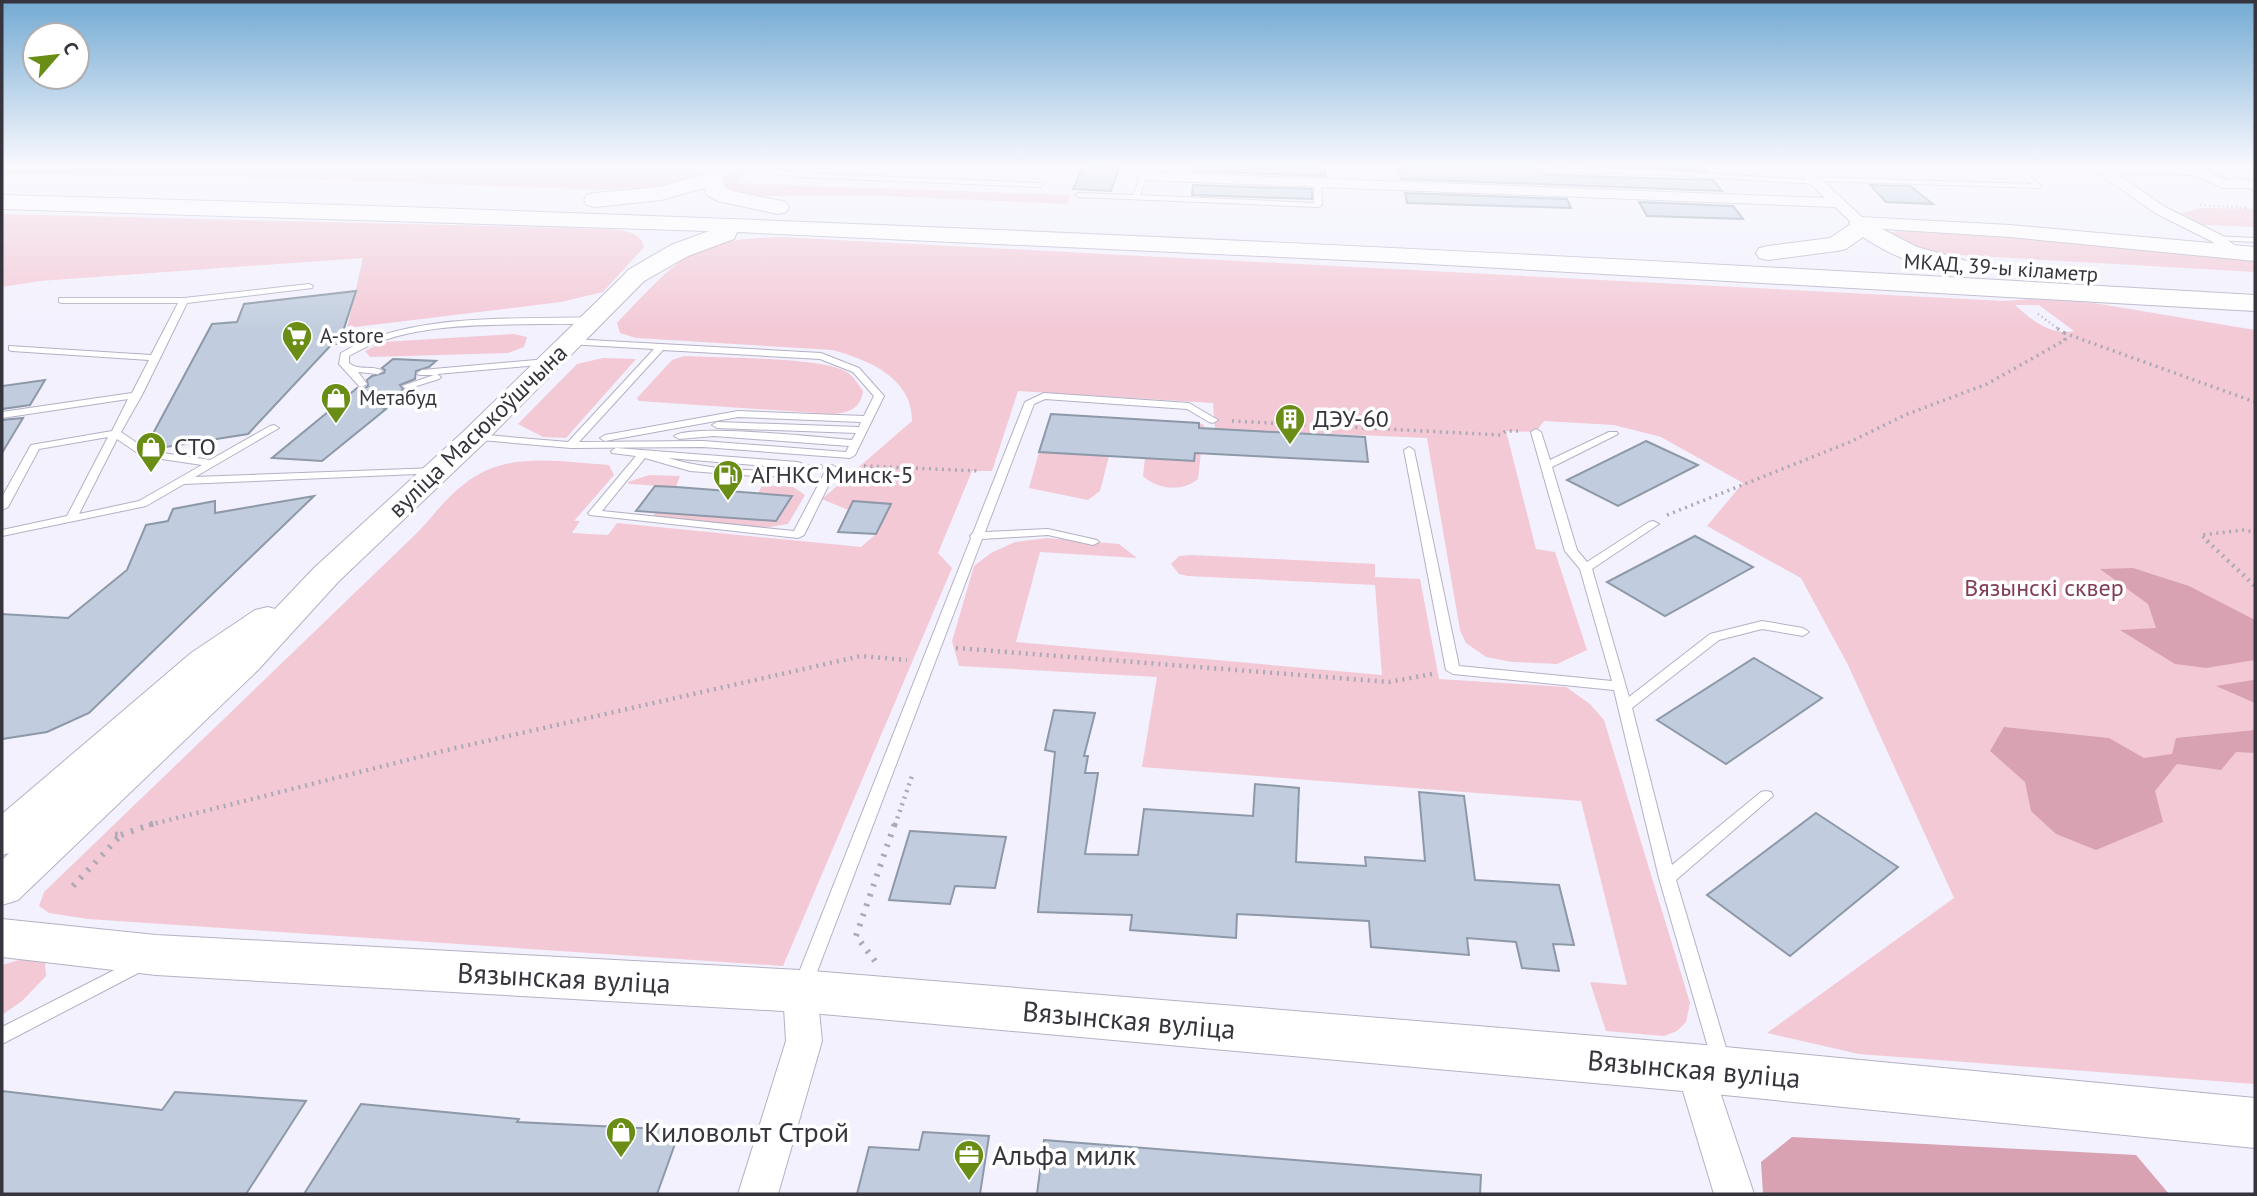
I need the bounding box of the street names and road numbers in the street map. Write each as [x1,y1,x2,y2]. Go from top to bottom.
street label: МКАД, 39-ы кіламетр [1903,247,2099,288]
street label: вуліца Масюкоўшчына [382,337,574,524]
street label: Вязынская вуліца [456,953,672,1002]
street label: Вязынская вуліца [1021,992,1237,1047]
street label: Вязынская вуліца [1586,1041,1802,1096]

